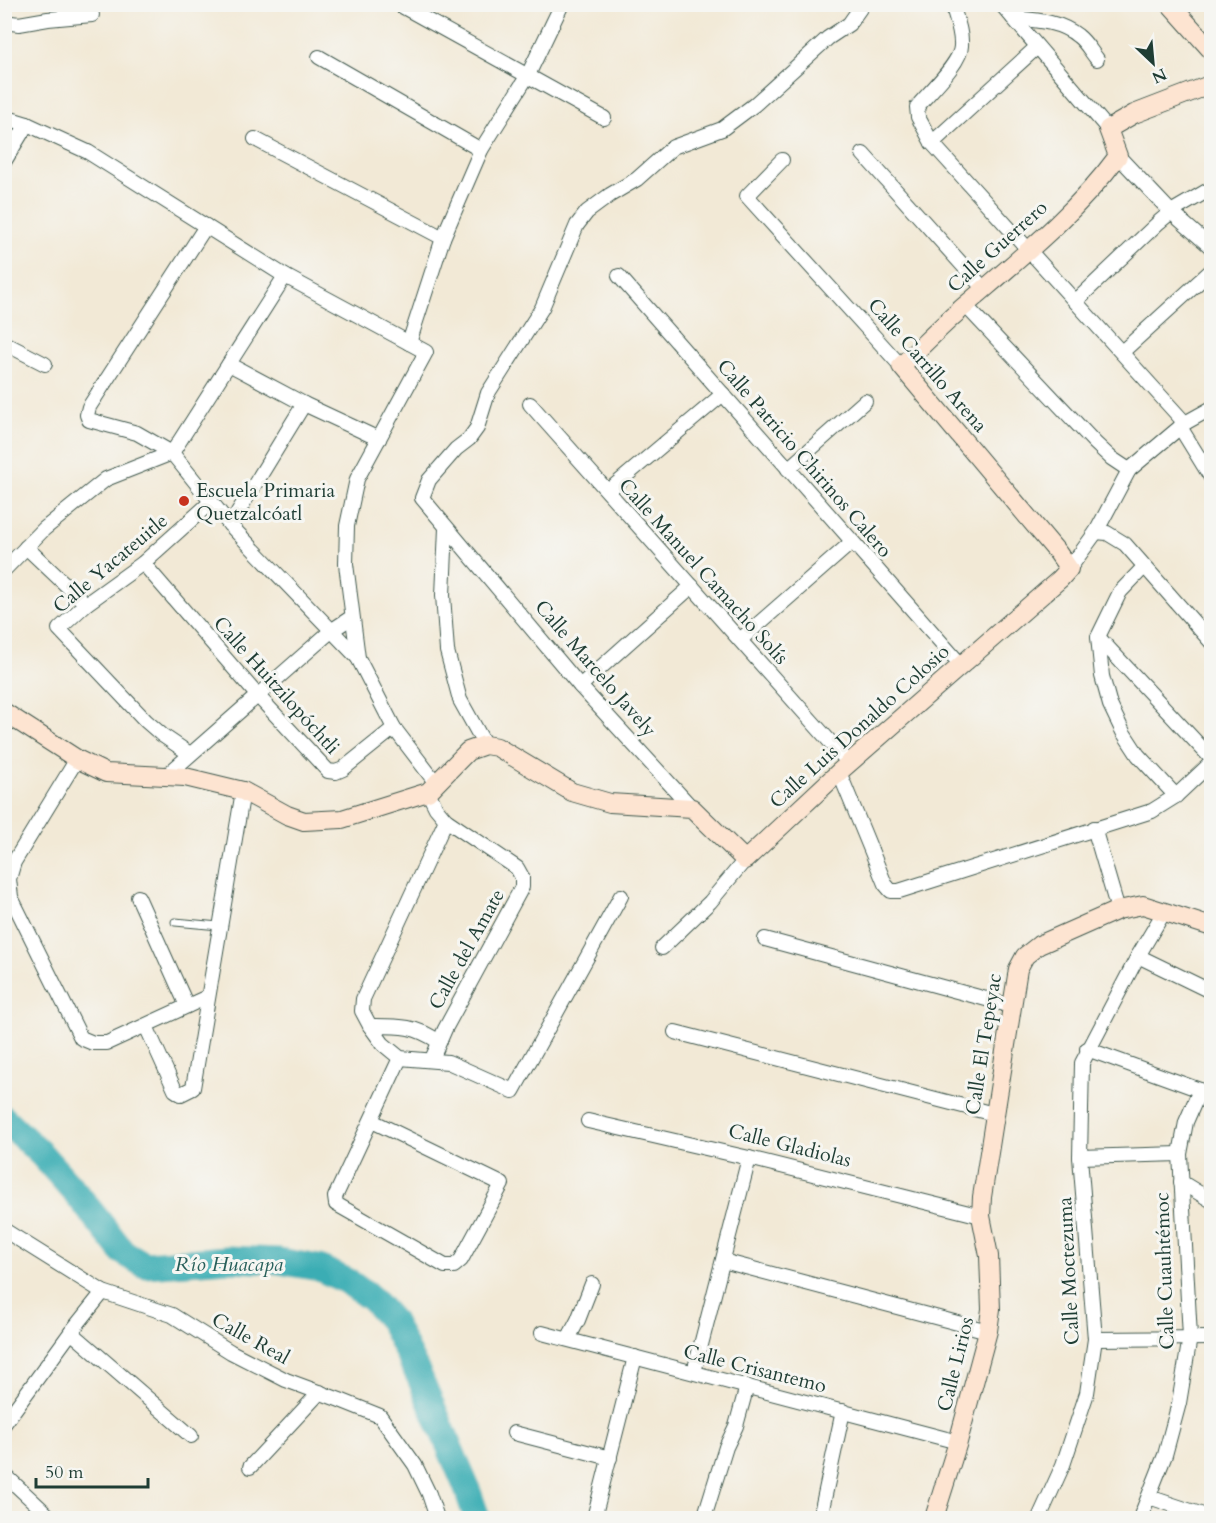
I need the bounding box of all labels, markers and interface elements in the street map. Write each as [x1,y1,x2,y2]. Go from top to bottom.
north arrow [1123,33,1183,93]
text: N [1148,63,1170,89]
street label: Calle Guerrero [941,194,1053,299]
street label: Calle Carrillo Arena [862,292,994,438]
street label: Calle Patricio Chirinos Calero [711,353,898,563]
street label: Calle Manuel Camacho Solís [613,472,795,670]
place label: Escuela Primaria Quetzalcóatl [196,477,336,527]
marker: Escuela Primaria Quetzalcóatl [177,494,191,508]
street label: Calle Yacateuitle [47,507,174,619]
street label: Calle Marcelo Javely [529,594,663,743]
street label: Calle Huitzilopóchtli [207,610,346,761]
street label: Calle Luis Donaldo Colosio [764,638,955,815]
street label: Calle del Amate [422,884,511,1014]
street label: Calle El Tepeyac [959,971,1008,1117]
street label: Calle Gladiolas [726,1117,854,1174]
street label: Calle Cuauhtémoc [1148,1192,1181,1350]
street label: Calle Moctezuma [1051,1196,1086,1346]
water label: Río Huacapa [175,1250,283,1279]
street label: Calle Real [207,1306,295,1371]
street label: Calle Lirios [931,1314,980,1414]
street label: Calle Crisantemo [680,1338,829,1399]
scale bar [36,1451,148,1489]
text: 50 m [45,1460,84,1485]

